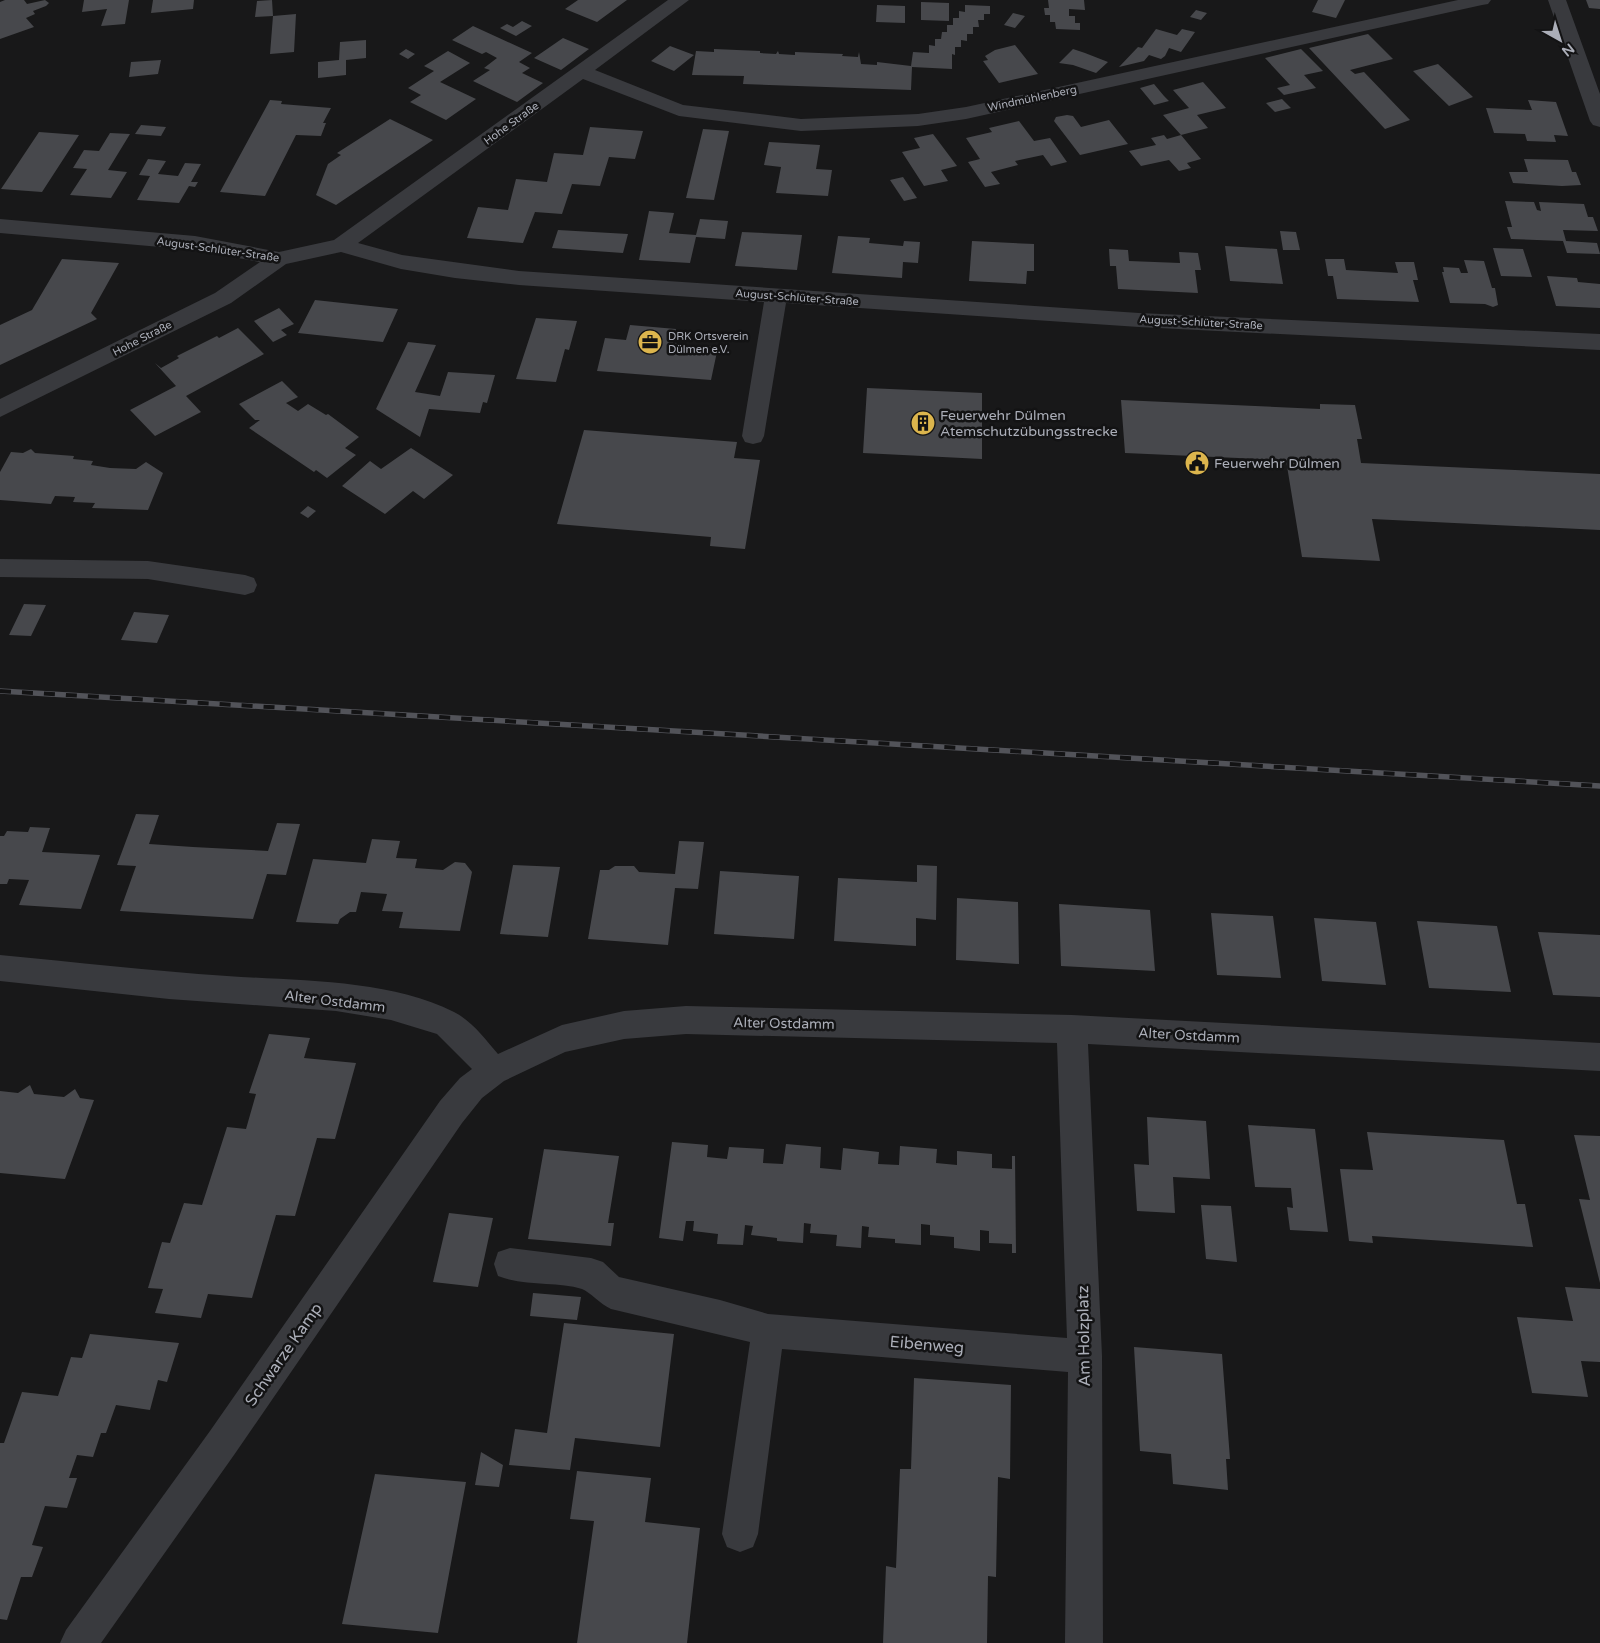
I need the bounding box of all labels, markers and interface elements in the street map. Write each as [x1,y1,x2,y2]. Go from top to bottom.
north arrow [1535,15,1585,65]
text: N [1558,40,1578,60]
street label: Windmühlenberg [986,83,1078,114]
street label: Hohe Straße [481,99,541,148]
street label: August-Schlüter-Straße [156,234,280,265]
street label: August-Schlüter-Straße [735,287,859,308]
street label: August-Schlüter-Straße [1139,313,1263,332]
street label: Hohe Straße [110,318,174,359]
office icon: DRK Ortsverein Dülmen e.V. [637,329,663,355]
place label: DRK Ortsverein Dülmen e.V. [668,330,749,356]
place label: Feuerwehr Dülmen Atemschutzübungsstrecke [940,407,1118,440]
building icon: Feuerwehr Dülmen Atemschutzübungsstrecke [910,410,936,436]
public building icon: Feuerwehr Dülmen [1184,450,1210,476]
place label: Feuerwehr Dülmen [1214,455,1340,472]
street label: Alter Ostdamm [283,987,386,1016]
street label: Alter Ostdamm [733,1014,835,1033]
street label: Alter Ostdamm [1138,1024,1240,1047]
street label: Am Holzplatz [1073,1285,1095,1387]
street label: Schwarze Kamp [241,1299,327,1410]
street label: Eibenweg [889,1332,965,1358]

